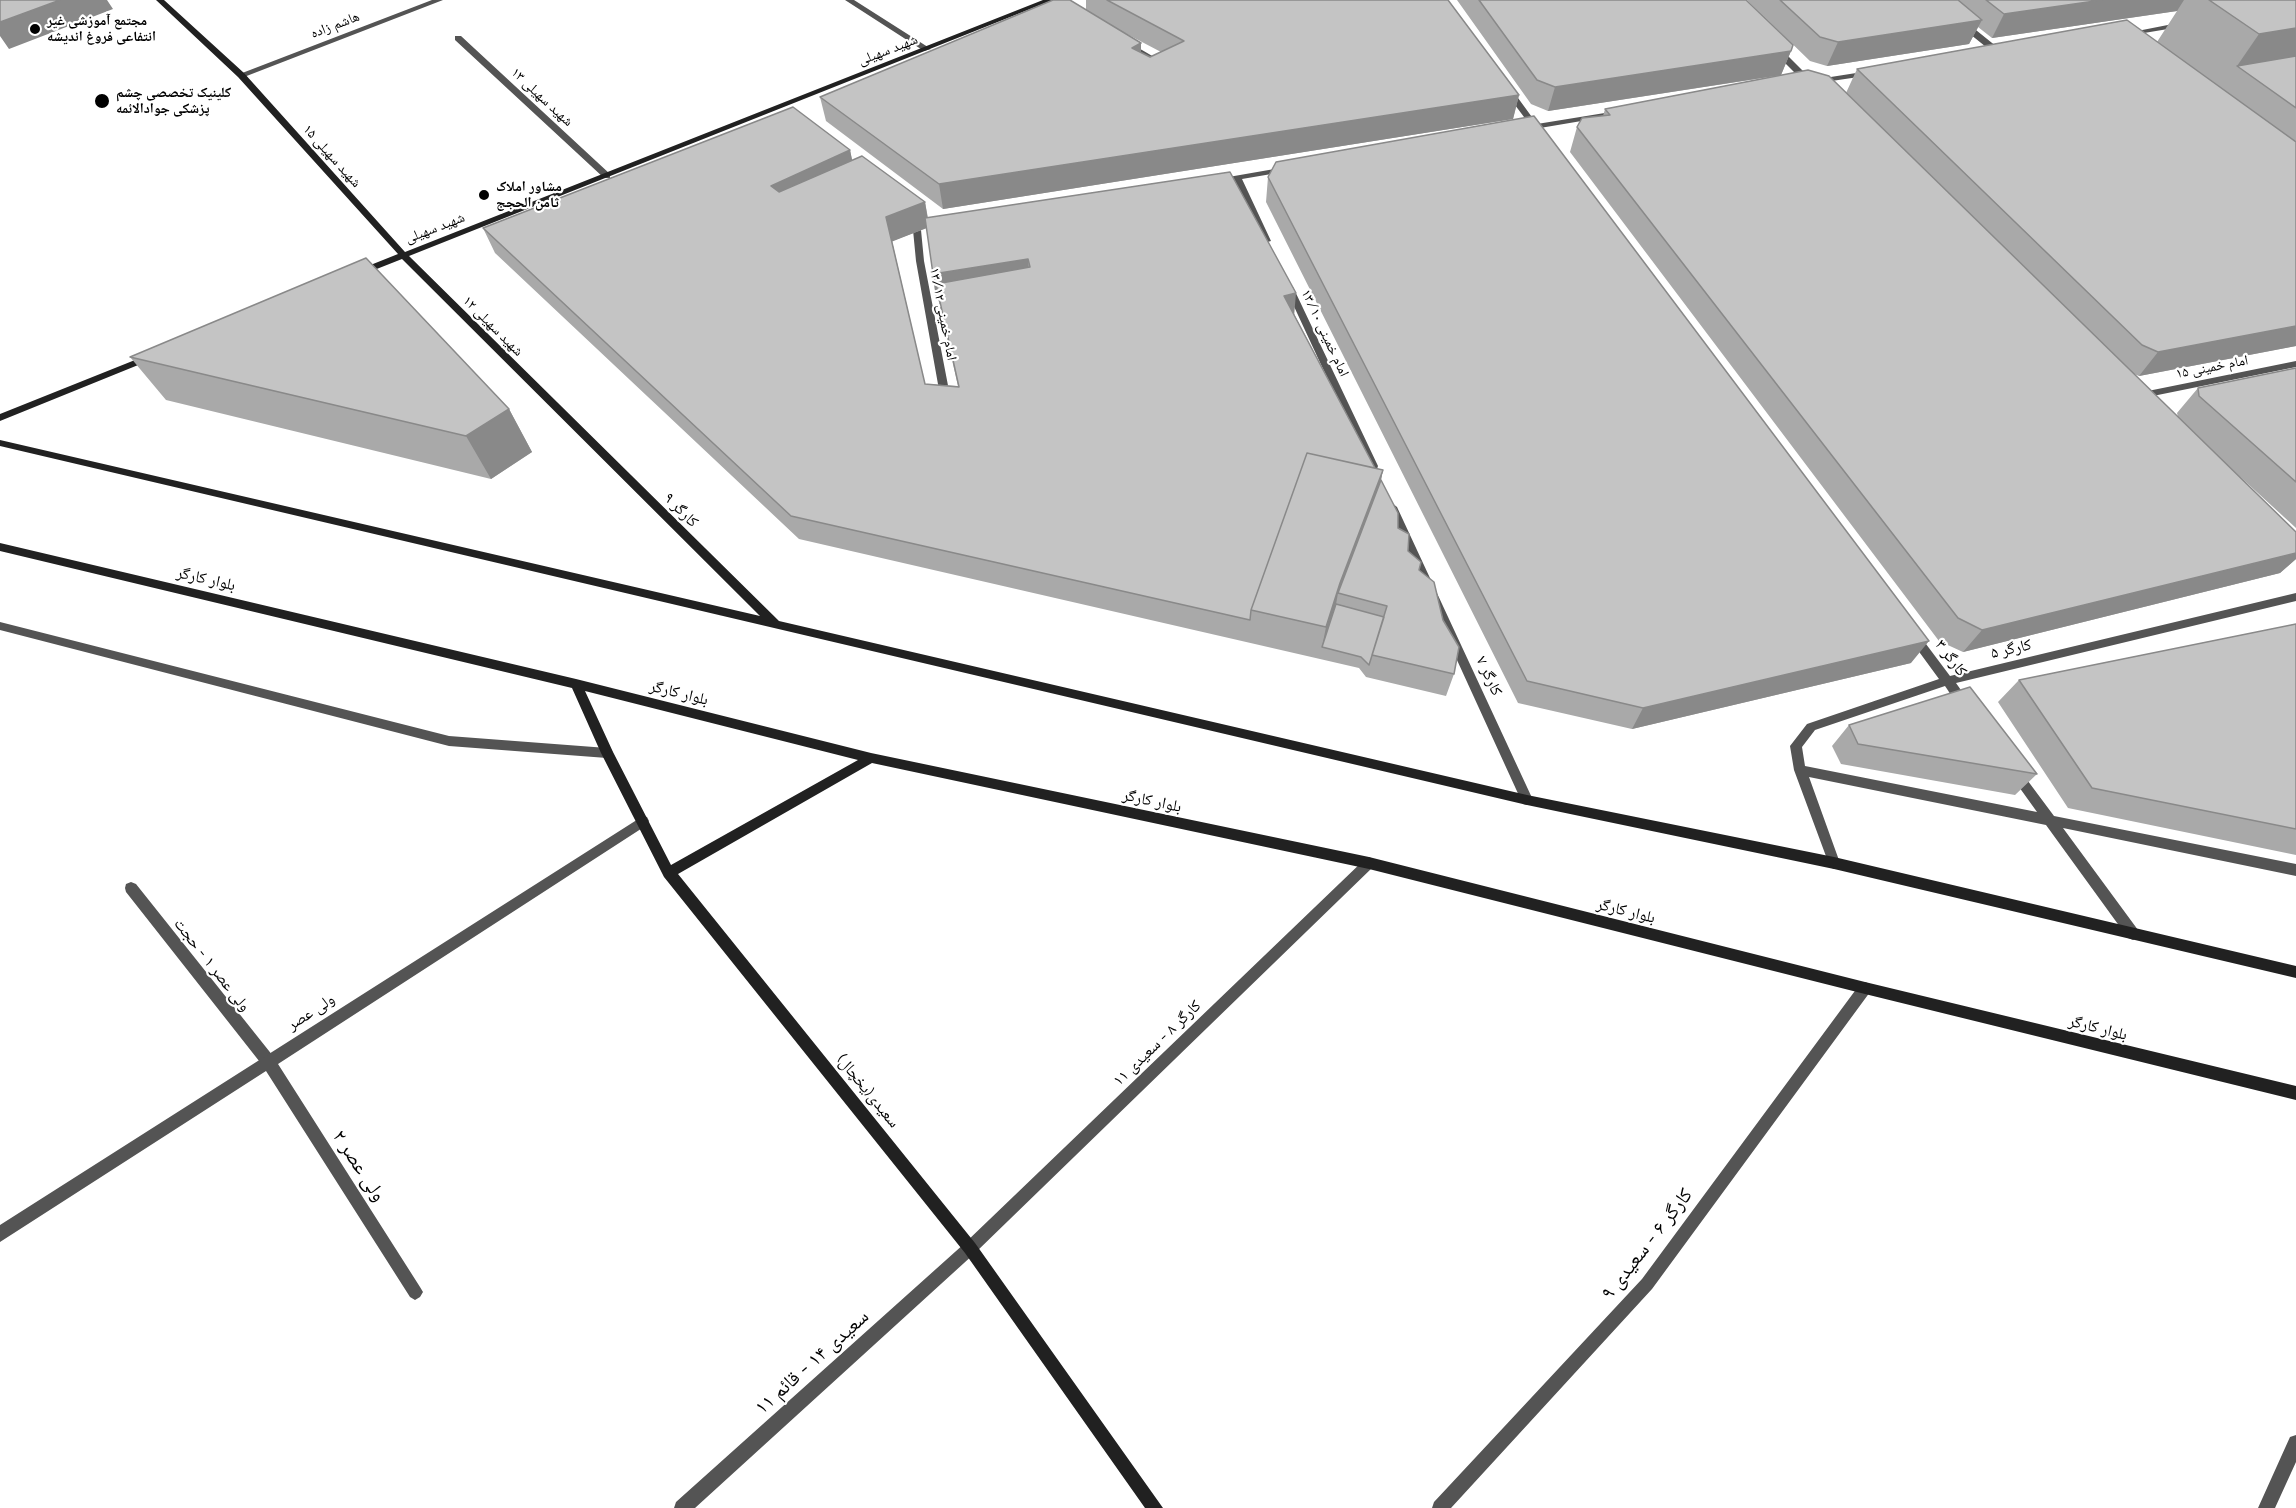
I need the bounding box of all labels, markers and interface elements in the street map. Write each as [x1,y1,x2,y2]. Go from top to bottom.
street label: هاشم زاده [308,8,362,42]
place label: مجتمع آموزشی غیر انتفاعی فروغ اندیشه [47,13,156,46]
marker: مجتمع آموزشی غیر انتفاعی فروغ اندیشه [28,22,42,36]
street label: شهید سهیلی [856,31,920,69]
street label: شهید سهیلی ۱۳ [508,64,576,130]
place label: کلینیک تخصصی چشم پزشکی جوادالائمه [116,85,231,118]
marker: کلینیک تخصصی چشم پزشکی جوادالائمه [93,92,111,110]
street label: شهید سهیلی ۱۵ [299,121,365,191]
place label: مشاور املاک ثامن الحجج [496,179,562,212]
marker: مشاور املاک ثامن الحجج [477,188,491,202]
street label: شهید سهیلی [403,209,467,247]
street label: امام خمینی ۱۳/۱۲ [926,266,960,362]
street label: امام خمینی ۱۳/۱۰ [1297,287,1353,379]
street label: شهید سهیلی ۱۲ [459,292,527,360]
street label: امام خمینی ۱۵ [2174,352,2250,382]
street label: کارگر ۹ [660,489,702,531]
street label: بلوار کارگر [175,563,237,595]
street label: کارگر ۵ [1989,635,2033,663]
street label: کارگر ۳ [1931,636,1971,680]
street label: کارگر ۷ [1472,653,1506,699]
street label: بلوار کارگر [648,676,710,710]
street label: بلوار کارگر [1121,785,1183,817]
street label: بلوار کارگر [1595,894,1657,928]
street label: ولی عصر ۱ - حجت [170,915,254,1015]
street label: ولی عصر [284,990,338,1034]
street label: کارگر ۸ - سعیدی ۱۱ [1109,996,1205,1090]
street label: بلوار کارگر [2067,1011,2129,1045]
street label: سعیدی(یخچال) [832,1050,904,1132]
street label: ولی عصر ۲ [327,1126,391,1206]
street label: کارگر ۶ - سعیدی ۹ [1596,1184,1698,1304]
street label: سعیدی ۱۴ - قائم ۱۱ [750,1305,874,1419]

